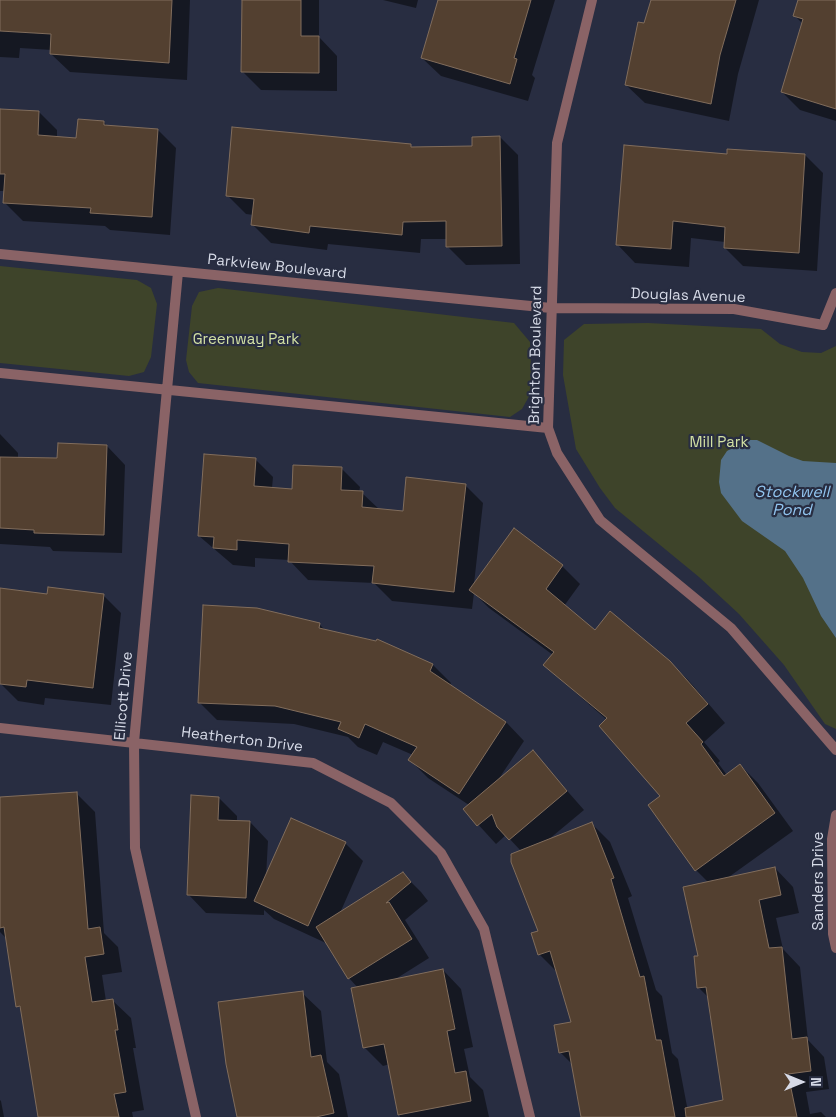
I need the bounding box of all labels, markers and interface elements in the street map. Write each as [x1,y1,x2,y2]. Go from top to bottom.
street label: Parkview Boulevard [207,251,347,283]
street label: Brighton Boulevard [526,285,546,425]
street label: Douglas Avenue [630,285,746,307]
park label: Greenway Park [193,331,299,349]
park label: Mill Park [689,434,749,452]
water label: Stockwell Pond [755,483,829,521]
street label: Ellicott Drive [111,651,137,741]
street label: Heatherton Drive [180,724,304,756]
street label: Sanders Drive [810,832,828,930]
north arrow [776,1057,826,1107]
text: N [807,1077,825,1087]

